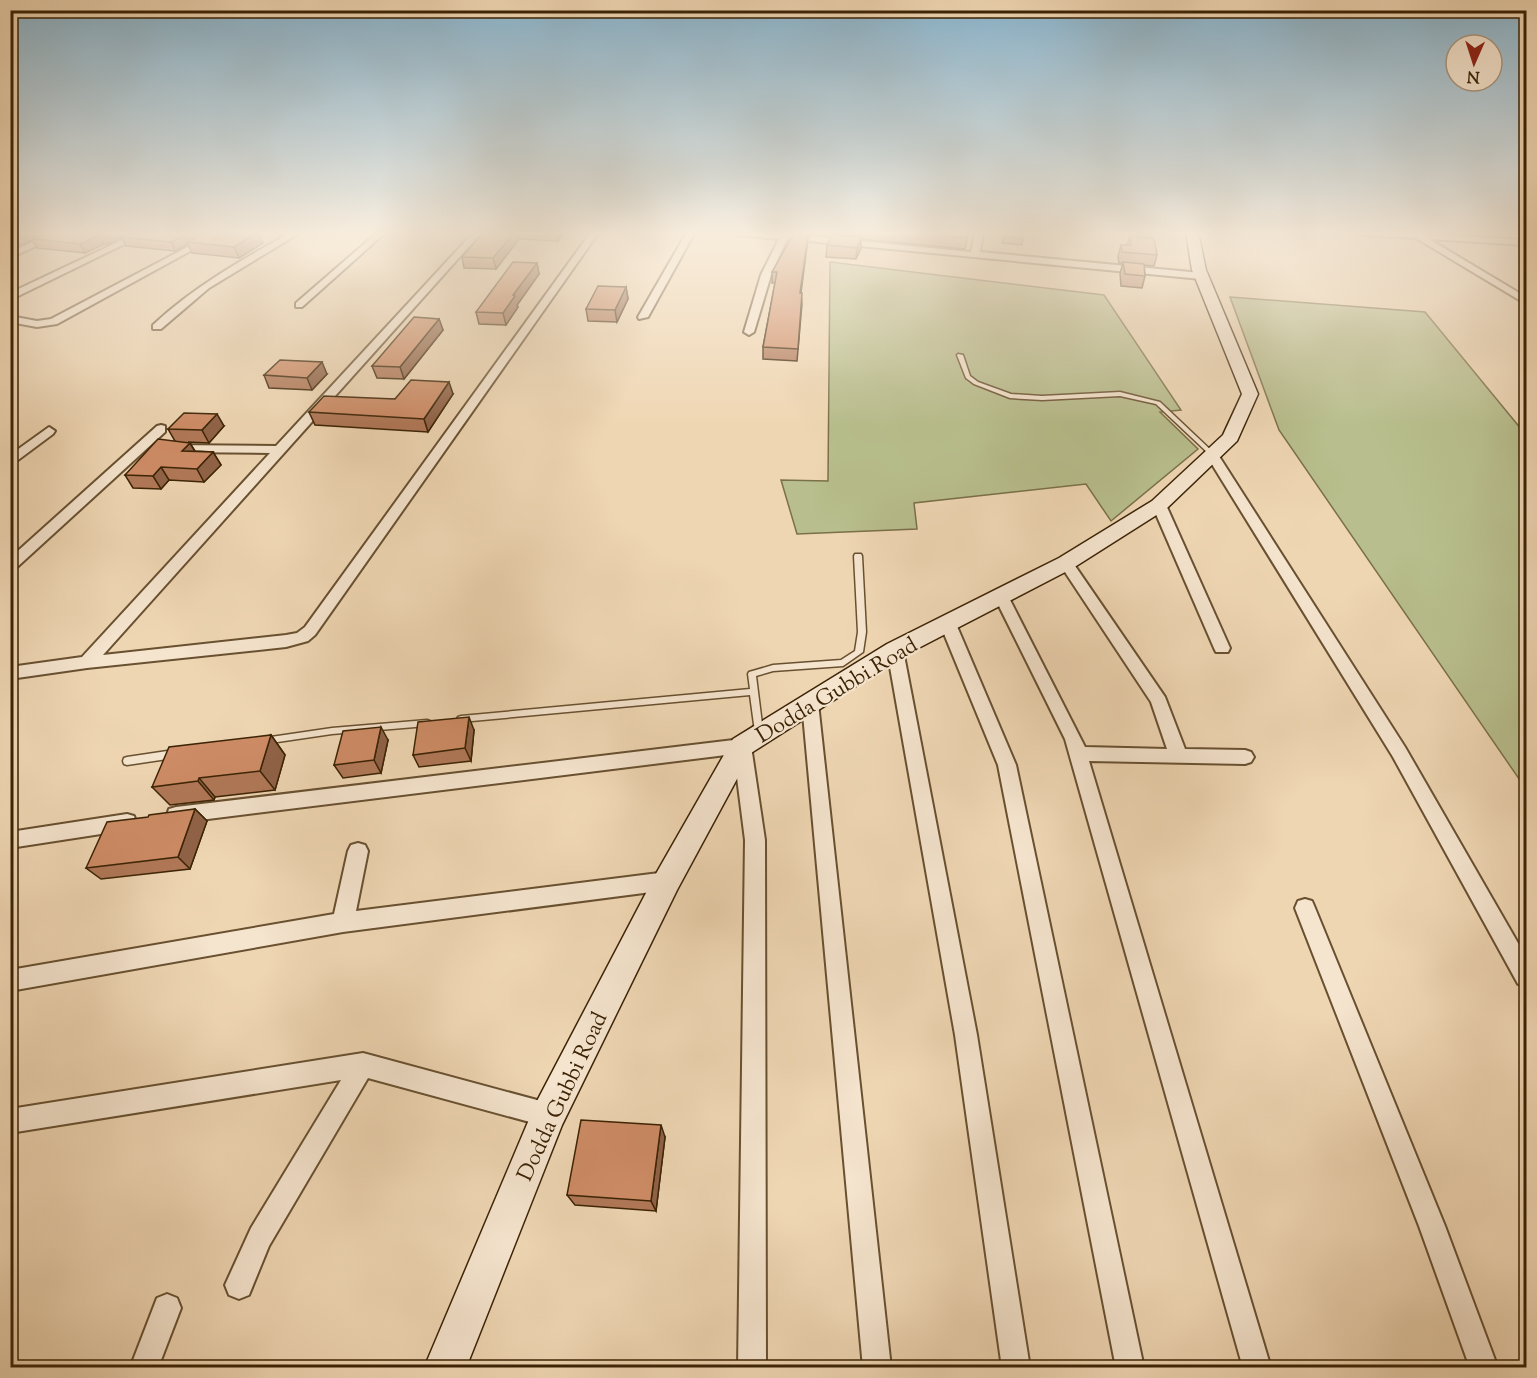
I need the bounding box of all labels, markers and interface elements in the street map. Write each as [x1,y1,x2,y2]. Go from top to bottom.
north arrow [1444,33,1504,93]
text: N [1466,64,1480,87]
street label: Dodda Gubbi Road [751,631,924,753]
street label: Dodda Gubbi Road [510,1007,617,1187]

